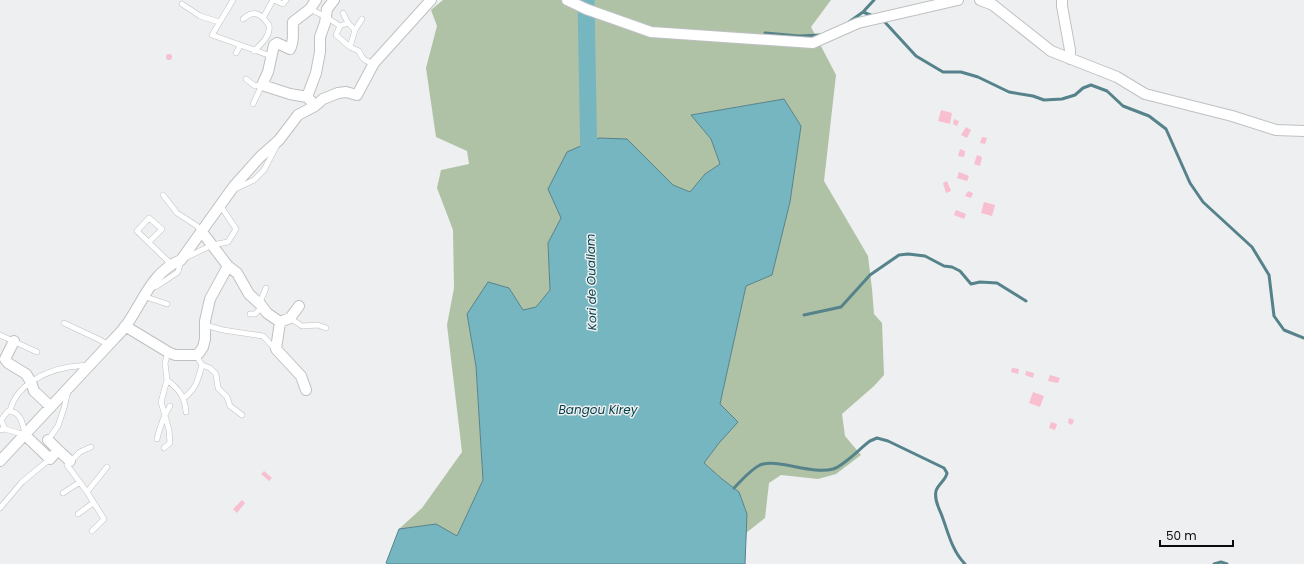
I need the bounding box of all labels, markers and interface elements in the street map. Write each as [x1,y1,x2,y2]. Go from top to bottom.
water label: Kori de Ouallam [582,234,600,330]
water label: Bangou Kirey [558,401,639,418]
scale bar [1160,522,1233,548]
text: 50 m [1166,527,1197,544]

